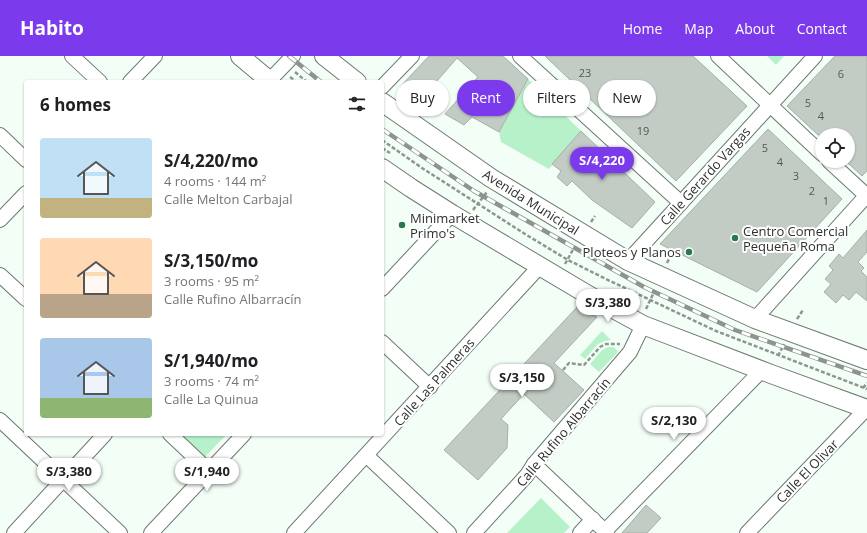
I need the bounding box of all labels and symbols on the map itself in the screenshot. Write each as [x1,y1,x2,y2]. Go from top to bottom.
house number: 23 [579,65,591,80]
house number: 6 [838,66,844,81]
house number: 5 [805,95,811,110]
house number: 4 [818,108,825,123]
house number: 19 [637,123,649,138]
street label: Calle Gerardo Vargas [656,123,754,229]
house number: 5 [762,140,768,155]
pin: S/4,220 [565,147,639,181]
house number: 4 [777,154,784,169]
street label: Avenida Municipal [479,165,583,239]
house number: 3 [793,168,799,183]
house number: 2 [809,183,815,198]
house number: 1 [823,193,829,208]
place label: Minimarket Primo's [410,209,480,242]
marker: Minimarket Primo's [397,220,407,230]
place label: Centro Comercial Pequeña Roma [743,222,848,255]
marker: Centro Comercial Pequeña Roma [730,233,740,243]
place label: Ploteos y Planos [583,243,681,261]
marker: Ploteos y Planos [684,247,694,257]
pin: S/3,380 [571,289,645,323]
street label: Calle Las Palmeras [390,334,478,430]
pin: S/3,150 [485,364,559,398]
street label: Calle Rufino Albarracín [512,374,614,490]
pin: S/2,130 [637,407,711,441]
street label: Calle El Olivar [772,435,843,507]
pin: S/3,380 [32,458,106,492]
pin: S/1,940 [170,458,244,492]

